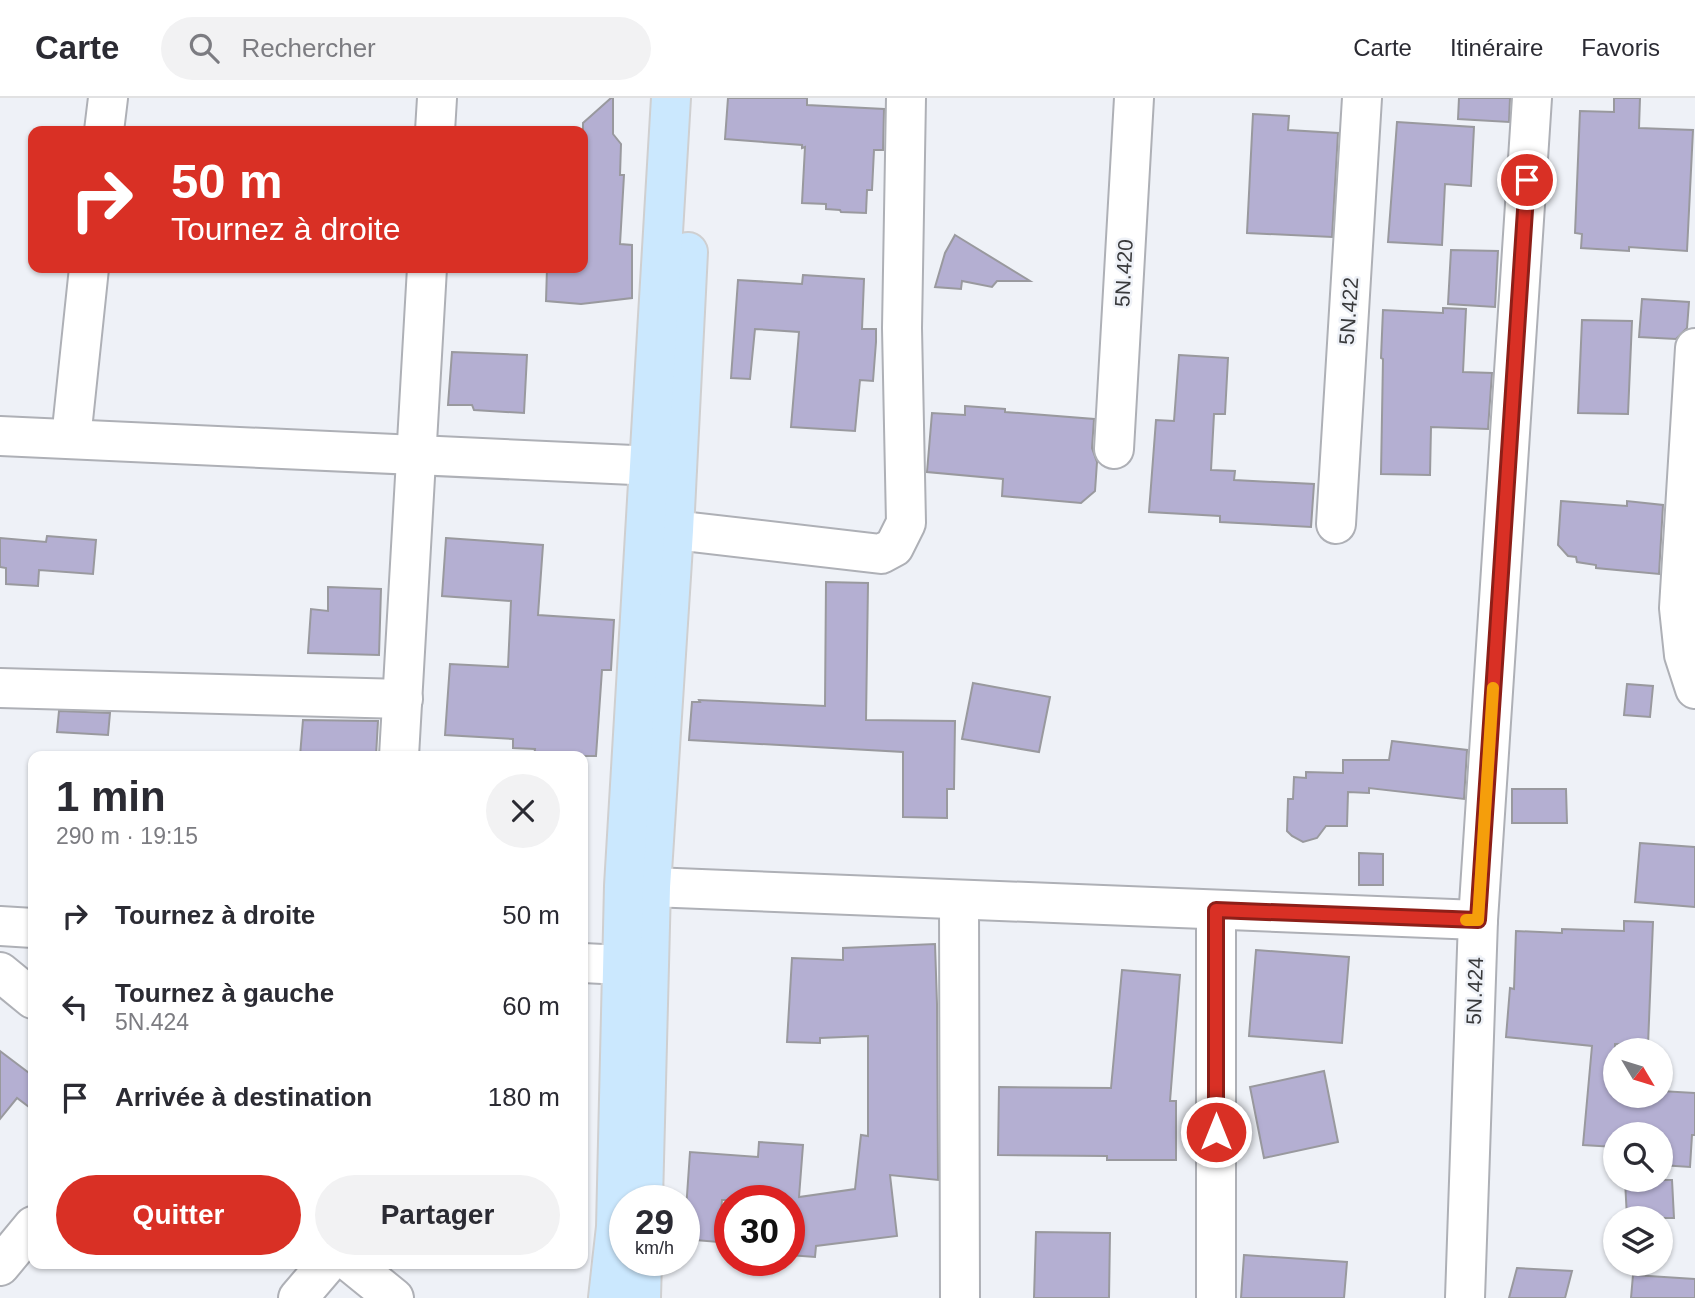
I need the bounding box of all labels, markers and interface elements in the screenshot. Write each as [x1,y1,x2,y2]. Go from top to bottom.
search box [161,17,651,80]
text: Carte [35,29,119,66]
icon: search [185,29,223,67]
text: Rechercher [241,33,376,63]
text: Carte [1353,34,1412,61]
text: Itinéraire [1450,34,1543,61]
text: Favoris [1581,34,1660,61]
pin [1497,150,1557,210]
icon: right [56,154,147,245]
text: 50 m [171,154,283,208]
icon: arrive [1508,161,1546,199]
text: Tournez à droite [171,211,400,247]
street label: 5N.420 [1110,239,1137,307]
street label: 5N.422 [1335,276,1362,346]
text: 1 min [56,773,166,820]
button: close [486,774,560,848]
text: 290 m · 19:15 [56,823,198,849]
icon: right [56,897,94,935]
text: Tournez à droite [115,900,315,930]
text: 50 m [502,900,560,930]
street label: 5N.424 [1462,956,1487,1025]
text: Tournez à gauche [115,978,334,1008]
icon: left [56,988,94,1026]
text: 60 m [502,991,560,1021]
text: 5N.424 [115,1009,189,1035]
north arrow [1603,1038,1673,1108]
map controls [1603,1038,1673,1276]
icon: arrive [56,1079,94,1117]
text: Arrivée à destination [115,1082,372,1112]
text: 180 m [488,1082,560,1112]
position arrow [1179,1095,1253,1169]
button: search [1603,1122,1673,1192]
button: Quitter [56,1175,301,1255]
button: Partager [315,1175,560,1255]
speed limit sign: 30 [714,1185,805,1276]
text: 29 [635,1202,674,1241]
button: layers [1603,1206,1673,1276]
text: km/h [635,1238,674,1258]

